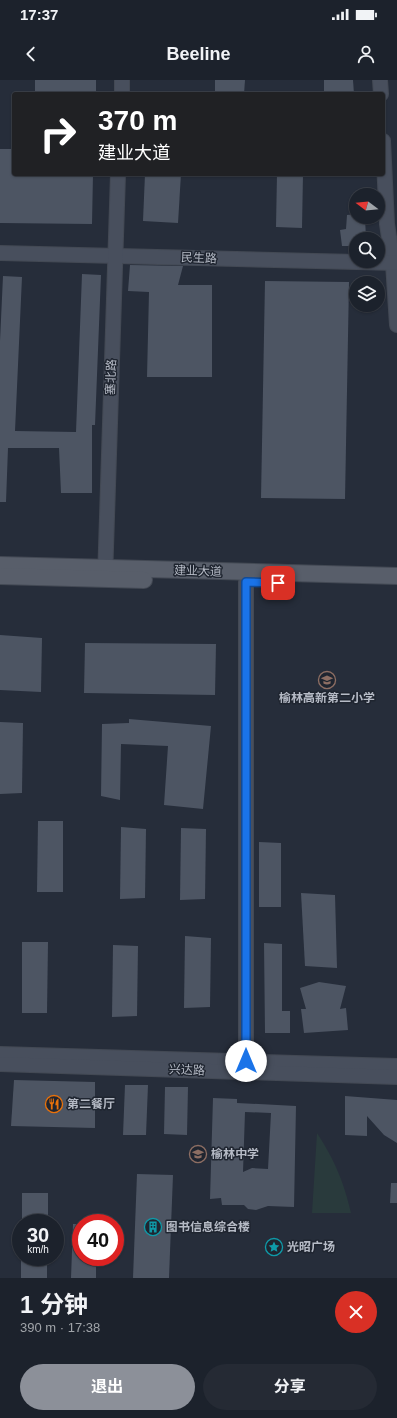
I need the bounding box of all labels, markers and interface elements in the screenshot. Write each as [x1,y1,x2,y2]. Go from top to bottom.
text: 17:37 [20,6,58,23]
icon: back [20,43,42,65]
icon: person [355,43,377,65]
text: Beeline [166,44,231,64]
text: 370 m [98,105,177,136]
icon: right [32,108,84,160]
text: 建业大道 [98,143,170,163]
north arrow [349,188,385,224]
map controls [349,188,385,312]
button: search [349,232,385,268]
street label: 民生路 [181,250,217,266]
button: layers [349,276,385,312]
street label: 塞北路 [103,359,119,395]
street label: 建业大道 [174,563,222,579]
pin [261,566,295,600]
icon: arrive [267,572,289,594]
school or university icon: 榆林高新第二小学 [317,670,337,690]
place label: 榆林高新第二小学 [279,691,375,705]
position arrow [225,1040,267,1082]
street label: 兴达路 [169,1062,205,1078]
restaurant icon: 第二餐厅 [44,1094,64,1114]
place label: 第二餐厅 [67,1097,115,1111]
school or university icon: 榆林中学 [188,1144,208,1164]
place label: 榆林中学 [211,1147,259,1161]
speed limit sign: 40 [72,1214,124,1266]
building icon: 图书信息综合楼 [143,1217,163,1237]
place label: 图书信息综合楼 [166,1220,250,1234]
text: 30 [27,1224,49,1246]
place icon: 光昭广场 [264,1237,284,1257]
place label: 光昭广场 [287,1240,335,1254]
text: km/h [27,1244,49,1255]
text: 1 分钟 [20,1291,88,1318]
button: close [335,1291,377,1333]
text: 390 m · 17:38 [20,1320,100,1335]
button: 退出 [20,1364,195,1410]
button: 分享 [203,1364,377,1410]

